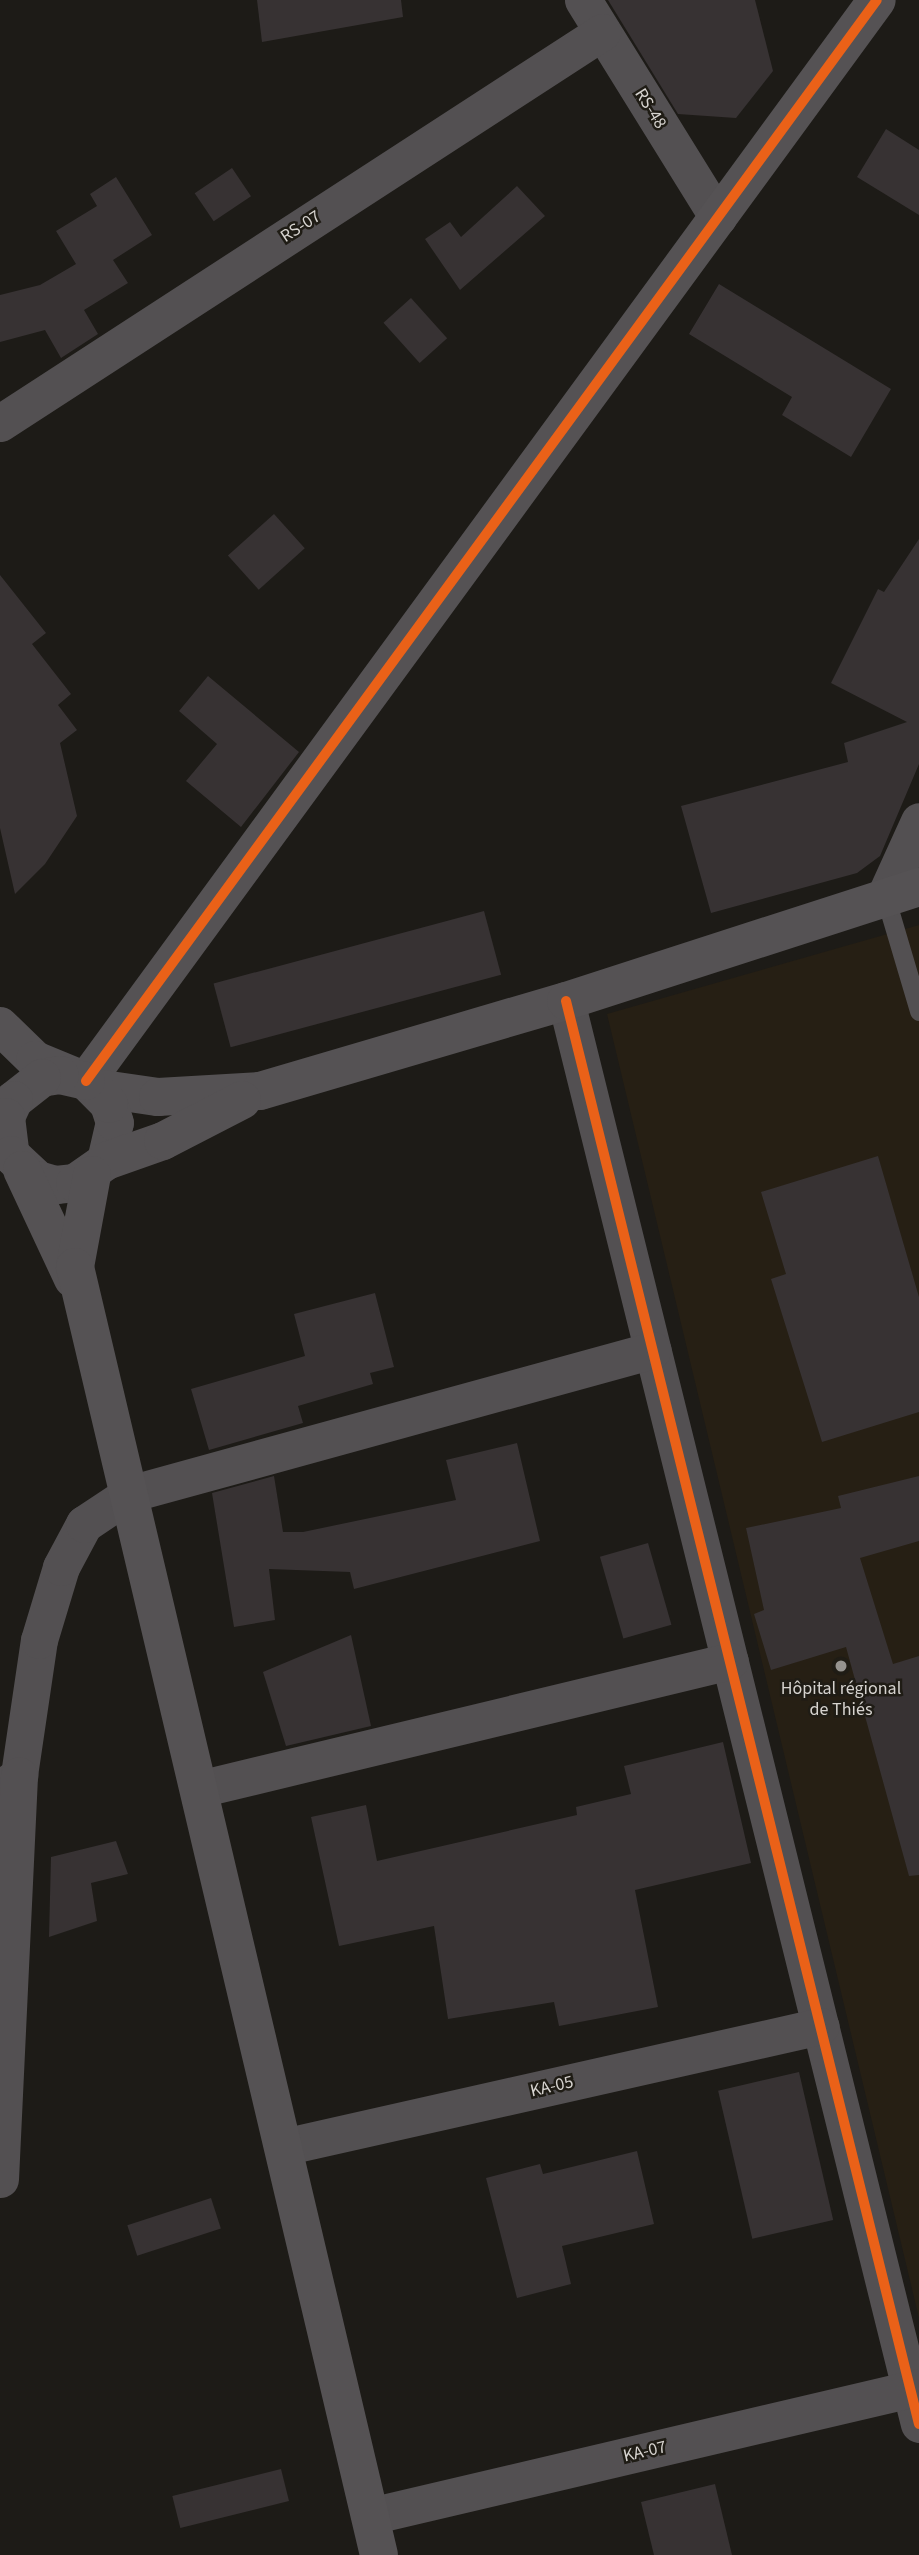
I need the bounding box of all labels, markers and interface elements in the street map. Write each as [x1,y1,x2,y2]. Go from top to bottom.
street label: RS-48 [629,85,671,133]
street label: RS-07 [277,206,325,248]
marker: Hôpital régional de Thiés [831,1656,851,1676]
place label: Hôpital régional de Thiés [781,1679,901,1722]
street label: KA-05 [528,2072,576,2102]
street label: KA-07 [621,2437,669,2467]

